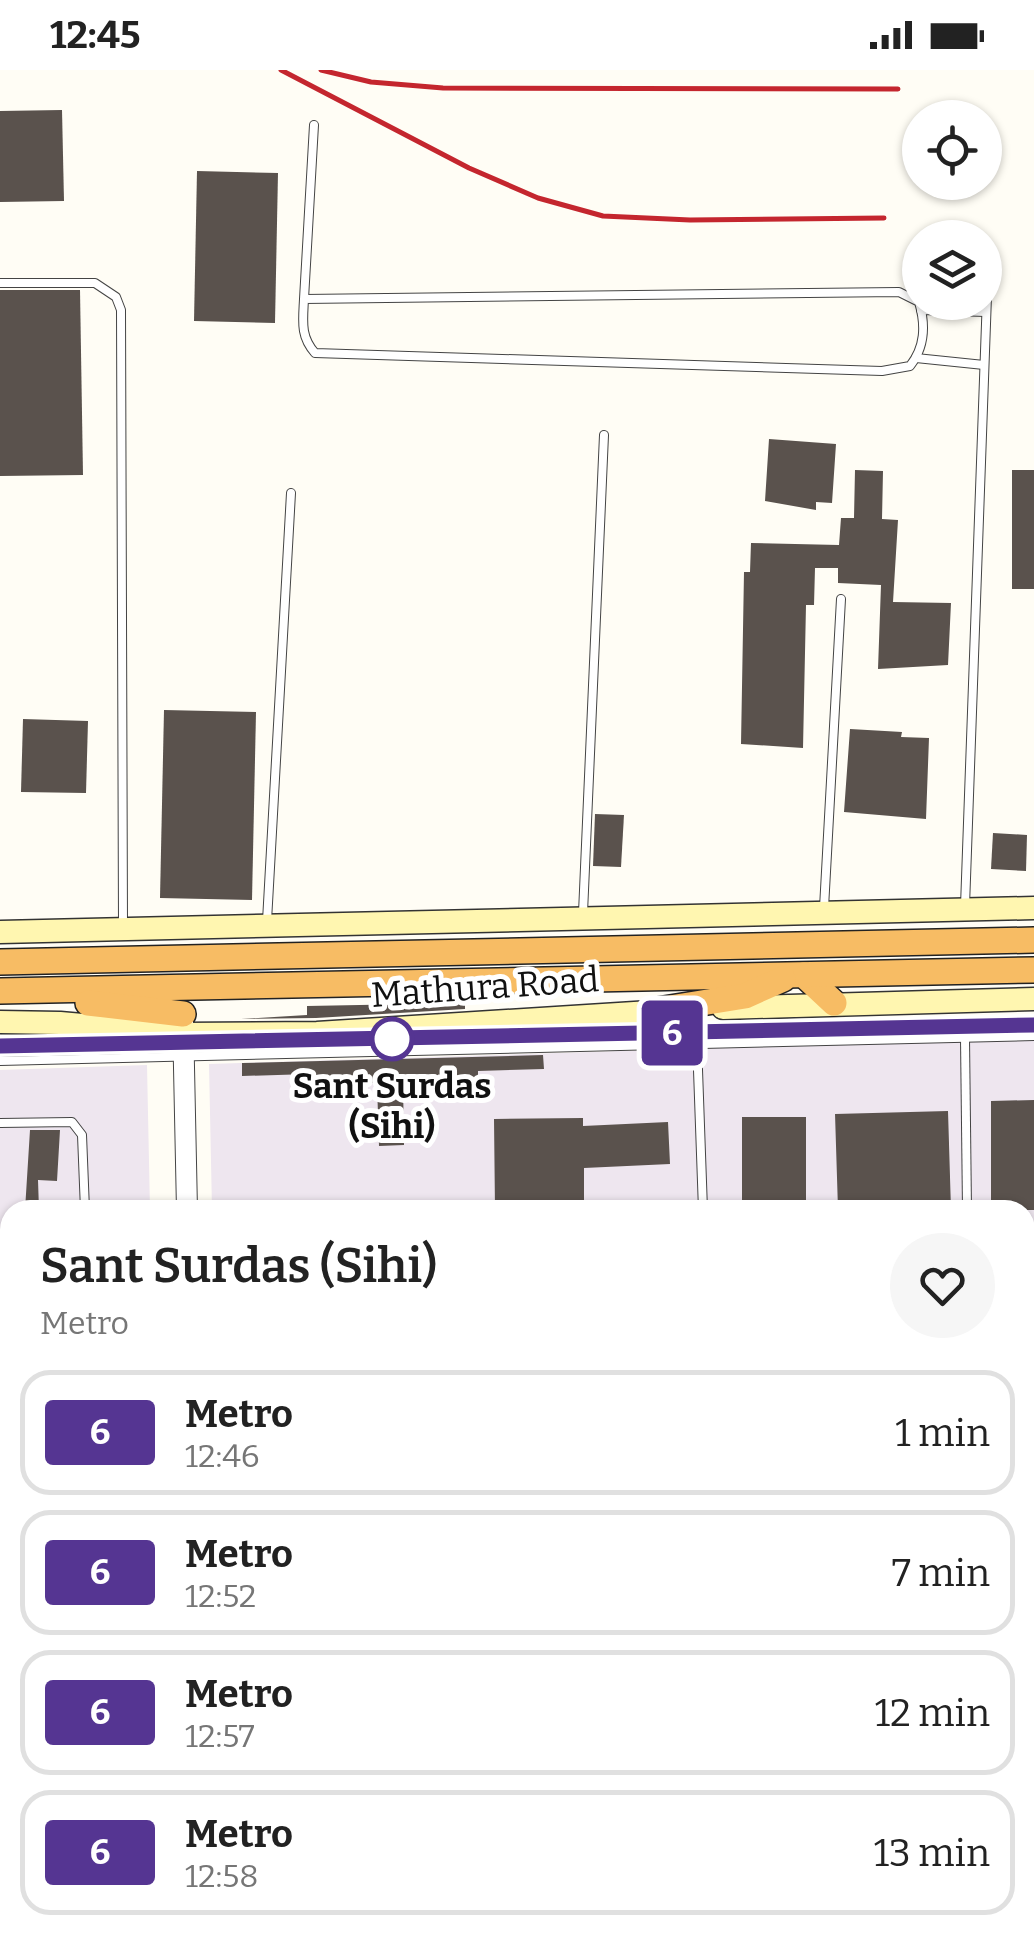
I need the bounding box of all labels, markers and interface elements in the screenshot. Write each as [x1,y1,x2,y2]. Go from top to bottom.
text: 12:45 [50,12,141,58]
map controls [902,100,1002,320]
button: locate [902,100,1002,200]
button: layers [902,220,1002,320]
street label: Mathura Road [370,958,600,1016]
line badge: 6 [640,1000,704,1066]
text: 6 [662,1012,682,1054]
marker: Sant Surdas (Sihi) [371,1018,413,1060]
place label: Sant Surdas (Sihi) [292,1065,492,1147]
button: heart [890,1233,995,1338]
text: Sant Surdas (Sihi) [40,1237,437,1295]
text: Metro [40,1304,129,1342]
text: Metro [185,1391,293,1437]
text: 1 min [895,1410,990,1456]
text: 6 [90,1411,110,1453]
text: 12:46 [185,1437,260,1475]
text: Metro [185,1531,293,1577]
text: 7 min [892,1550,990,1596]
text: 6 [90,1551,110,1593]
text: 12:52 [185,1577,256,1615]
text: Metro [185,1671,293,1717]
text: 12 min [875,1690,990,1736]
text: 6 [90,1691,110,1733]
text: 12:57 [185,1717,255,1755]
text: Metro [185,1811,293,1857]
text: 13 min [874,1830,990,1876]
text: 6 [90,1831,110,1873]
text: 12:58 [185,1857,258,1895]

